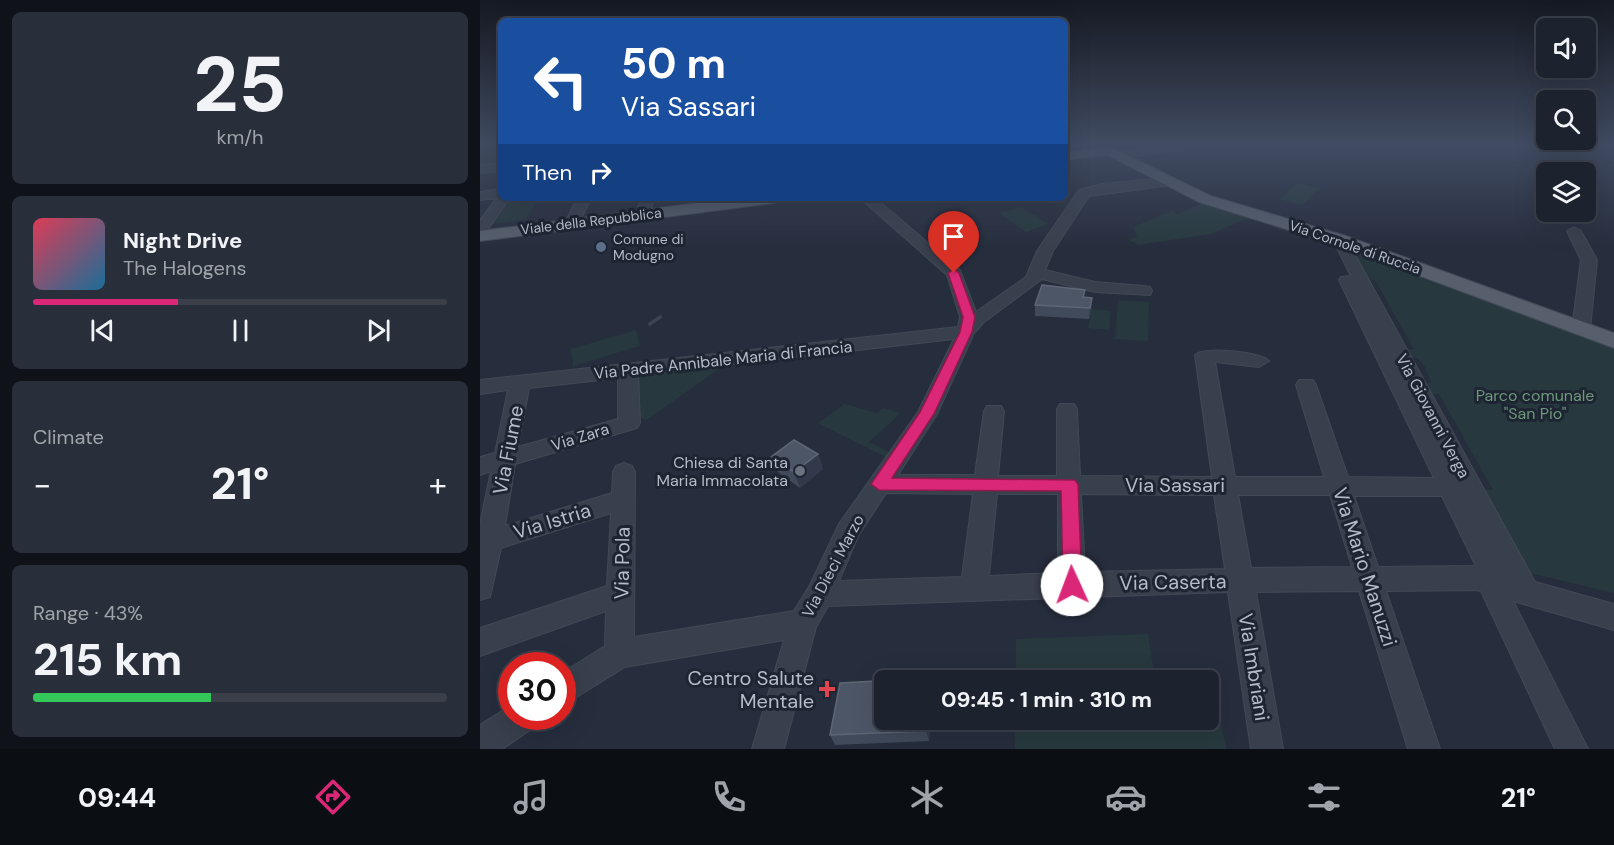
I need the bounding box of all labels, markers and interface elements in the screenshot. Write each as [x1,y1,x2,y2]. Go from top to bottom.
map controls [1536,18,1596,222]
button: sound [1536,18,1596,78]
text: 25 [193,34,287,135]
text: 50 m [621,36,726,91]
icon: left [522,42,600,120]
text: Via Sassari [621,89,756,124]
button: search [1536,90,1596,150]
text: km/h [216,124,264,150]
icon: right [584,156,617,189]
text: Then [522,158,572,187]
button: layers [1536,162,1596,222]
street label: Viale della Repubblica [520,203,662,239]
pin [928,211,979,273]
street label: Via Cornole di Ruccia [1287,216,1423,278]
icon: arrive [937,220,970,253]
text: Night Drive [123,226,242,255]
place label: Comune di Modugno [613,230,684,264]
marker: Comune di Modugno [594,240,608,254]
text: The Halogens [123,255,246,281]
icon: previous [86,314,119,347]
icon: pause [224,314,257,347]
icon: next [362,314,395,347]
street label: Via Padre Annibale Maria di Francia [593,336,853,384]
street label: Via Giovanni Verga [1391,350,1475,482]
park label: Parco comunale "San Pio" [1476,385,1594,424]
street label: Via Fiume [487,403,529,497]
street label: Via Zara [548,418,612,456]
text: Climate [33,424,104,450]
place label: Chiesa di Santa Maria Immacolata [656,452,788,491]
text: 21° [211,454,269,513]
text: − [33,463,51,506]
text: + [429,463,447,506]
marker: Chiesa di Santa Maria Immacolata [793,464,807,478]
street label: Via Sassari [1125,472,1225,498]
street label: Via Mario Manuzzi [1327,484,1403,650]
street label: Via Istria [510,497,594,545]
street label: Via Dieci Marzo [797,511,869,621]
street label: Via Pola [608,526,636,600]
position arrow [1040,553,1104,617]
street label: Via Caserta [1119,568,1227,596]
text: Range · 43% [33,600,143,626]
street label: Via Imbriani [1233,611,1275,723]
text: 215 km [33,630,182,689]
speed limit sign: 30 [498,652,576,730]
place label: Centro Salute Mentale [687,665,814,714]
marker: Centro Salute Mentale [818,680,836,698]
text: 09:45 · 1 min · 310 m [941,685,1152,714]
icon: directions [312,776,354,818]
icon: music [510,776,552,818]
icon: phone [708,776,750,818]
icon: climate [906,776,948,818]
icon: car [1105,776,1147,818]
icon: filters [1303,776,1345,818]
text: 09:44 [78,780,156,815]
text: 21° [1501,780,1536,815]

